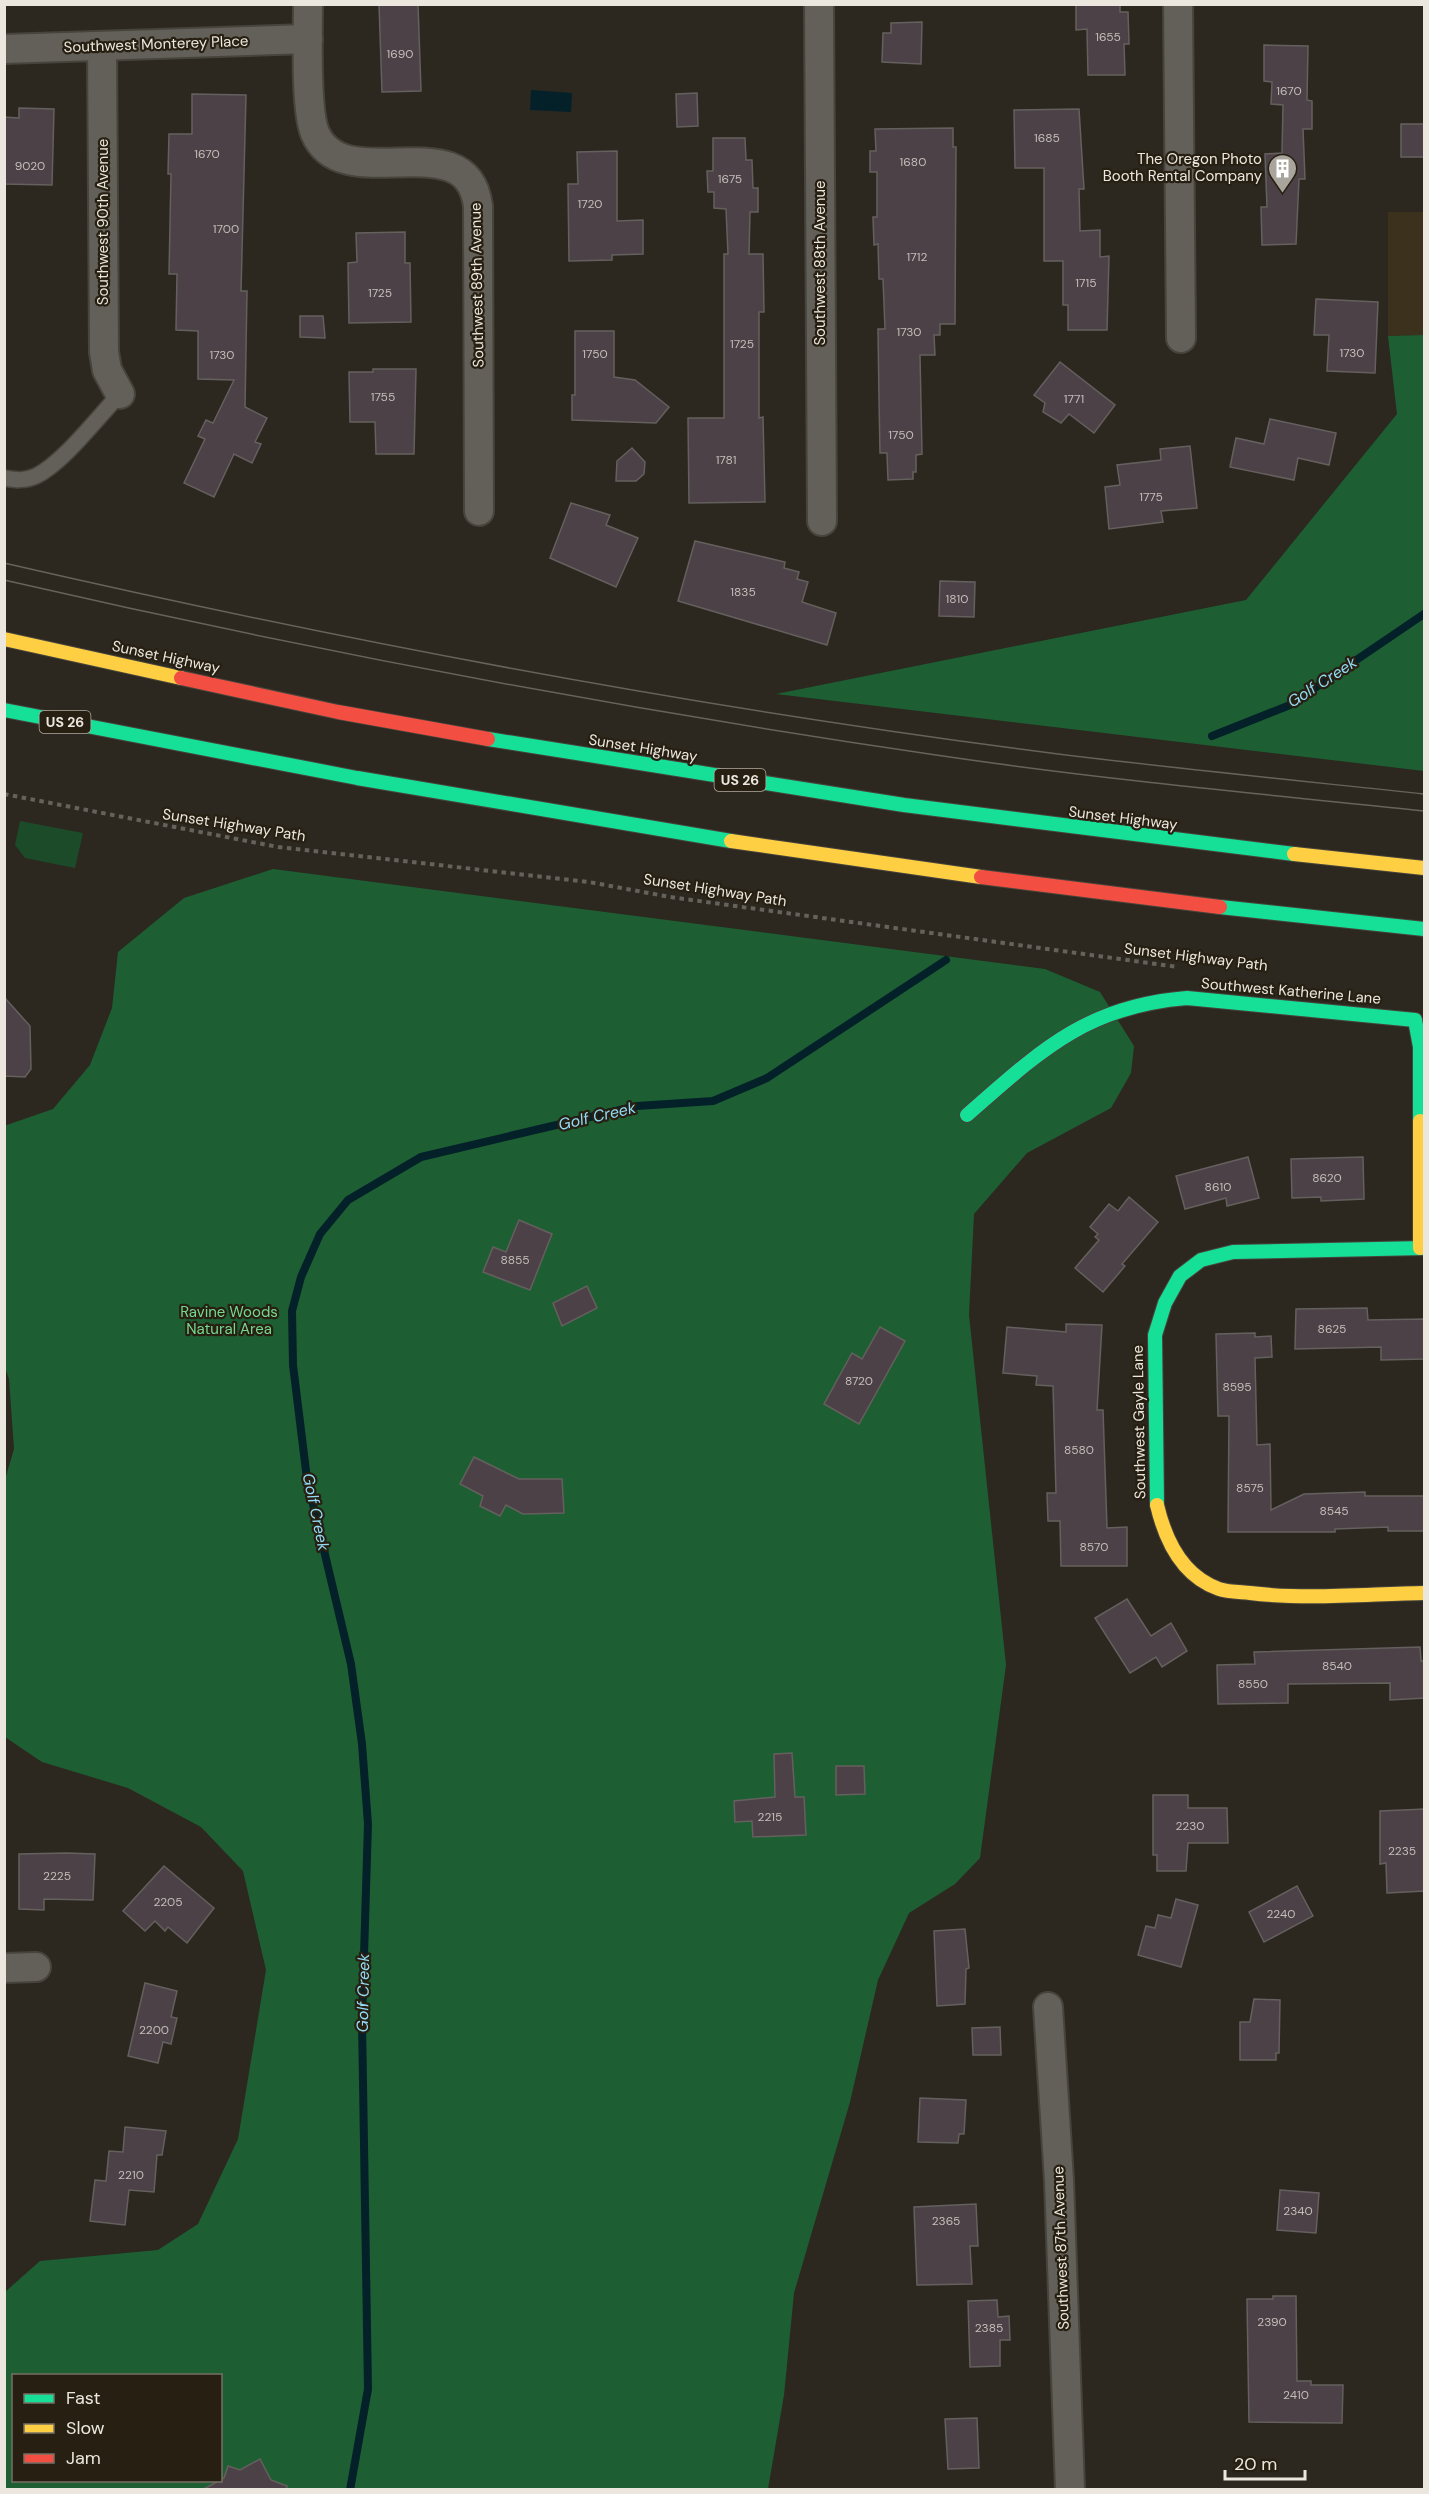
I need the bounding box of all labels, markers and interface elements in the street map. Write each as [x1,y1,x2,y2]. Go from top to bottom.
house number: 1655 [1095,29,1121,45]
street label: Southwest Monterey Place [63,31,249,57]
house number: 1690 [387,46,413,62]
house number: 1670 [1276,83,1302,99]
house number: 1685 [1034,130,1060,146]
street label: Southwest 90th Avenue [93,139,113,305]
house number: 1670 [194,146,220,162]
place label: The Oregon Photo Booth Rental Company [1103,149,1263,186]
building icon: The Oregon Photo Booth Rental Company [1267,152,1299,194]
house number: 1680 [900,154,926,170]
house number: 9020 [15,158,45,174]
house number: 1675 [718,171,742,187]
street label: Southwest 88th Avenue [810,180,830,346]
house number: 1720 [578,196,602,212]
street label: Southwest 89th Avenue [466,202,488,368]
house number: 1700 [213,221,239,237]
house number: 1712 [907,249,928,265]
house number: 1715 [1075,275,1097,291]
house number: 1725 [368,285,392,301]
house number: 1730 [896,324,922,340]
house number: 1725 [730,336,754,352]
house number: 1730 [1339,345,1365,361]
house number: 1750 [582,346,608,362]
house number: 1730 [209,347,235,363]
house number: 1755 [371,389,395,405]
house number: 1771 [1064,391,1084,407]
house number: 1750 [888,427,914,443]
house number: 1781 [716,452,736,468]
house number: 1775 [1139,489,1163,505]
house number: 1835 [730,584,756,600]
house number: 1810 [946,591,968,607]
street label: Sunset Highway [110,636,222,678]
water label: Golf Creek [1283,651,1361,712]
road number: US 26 [40,711,90,733]
street label: Sunset Highway [587,730,699,767]
road number: US 26 [714,769,766,791]
street label: Sunset Highway [1067,801,1179,835]
street label: Sunset Highway Path [161,804,307,846]
street label: Sunset Highway Path [642,869,788,911]
street label: Sunset Highway Path [1123,938,1269,976]
street label: Southwest Katherine Lane [1200,973,1382,1009]
water label: Golf Creek [556,1097,639,1135]
house number: 8620 [1312,1170,1342,1186]
house number: 8610 [1205,1179,1231,1195]
house number: 8855 [500,1252,530,1268]
park label: Ravine Woods Natural Area [180,1302,278,1339]
house number: 8625 [1318,1321,1346,1337]
street label: Southwest Gayle Lane [1128,1345,1150,1499]
house number: 8720 [845,1373,873,1389]
house number: 8595 [1222,1379,1252,1395]
house number: 8580 [1064,1442,1094,1458]
water label: Golf Creek [298,1471,335,1554]
house number: 8575 [1236,1480,1264,1496]
house number: 8545 [1319,1503,1349,1519]
house number: 8570 [1080,1539,1108,1555]
house number: 8540 [1322,1658,1352,1674]
house number: 8550 [1238,1676,1268,1692]
house number: 2215 [758,1809,782,1825]
house number: 2230 [1175,1818,1205,1834]
house number: 2235 [1388,1843,1416,1859]
house number: 2225 [43,1868,71,1884]
house number: 2205 [153,1894,183,1910]
house number: 2240 [1266,1906,1296,1922]
water label: Golf Creek [352,1953,374,2033]
house number: 2200 [139,2022,169,2038]
street label: Southwest 87th Avenue [1048,2166,1074,2330]
house number: 2210 [118,2167,144,2183]
house number: 2340 [1283,2203,1313,2219]
house number: 2365 [932,2213,960,2229]
house number: 2390 [1257,2314,1287,2330]
house number: 2385 [975,2320,1003,2336]
legend [12,2374,222,2482]
text: Fast [66,2386,101,2410]
house number: 2410 [1283,2387,1309,2403]
text: Slow [66,2416,105,2440]
scale bar [1225,2443,1304,2481]
text: Jam [66,2446,101,2470]
text: 20 m [1234,2452,1277,2476]

